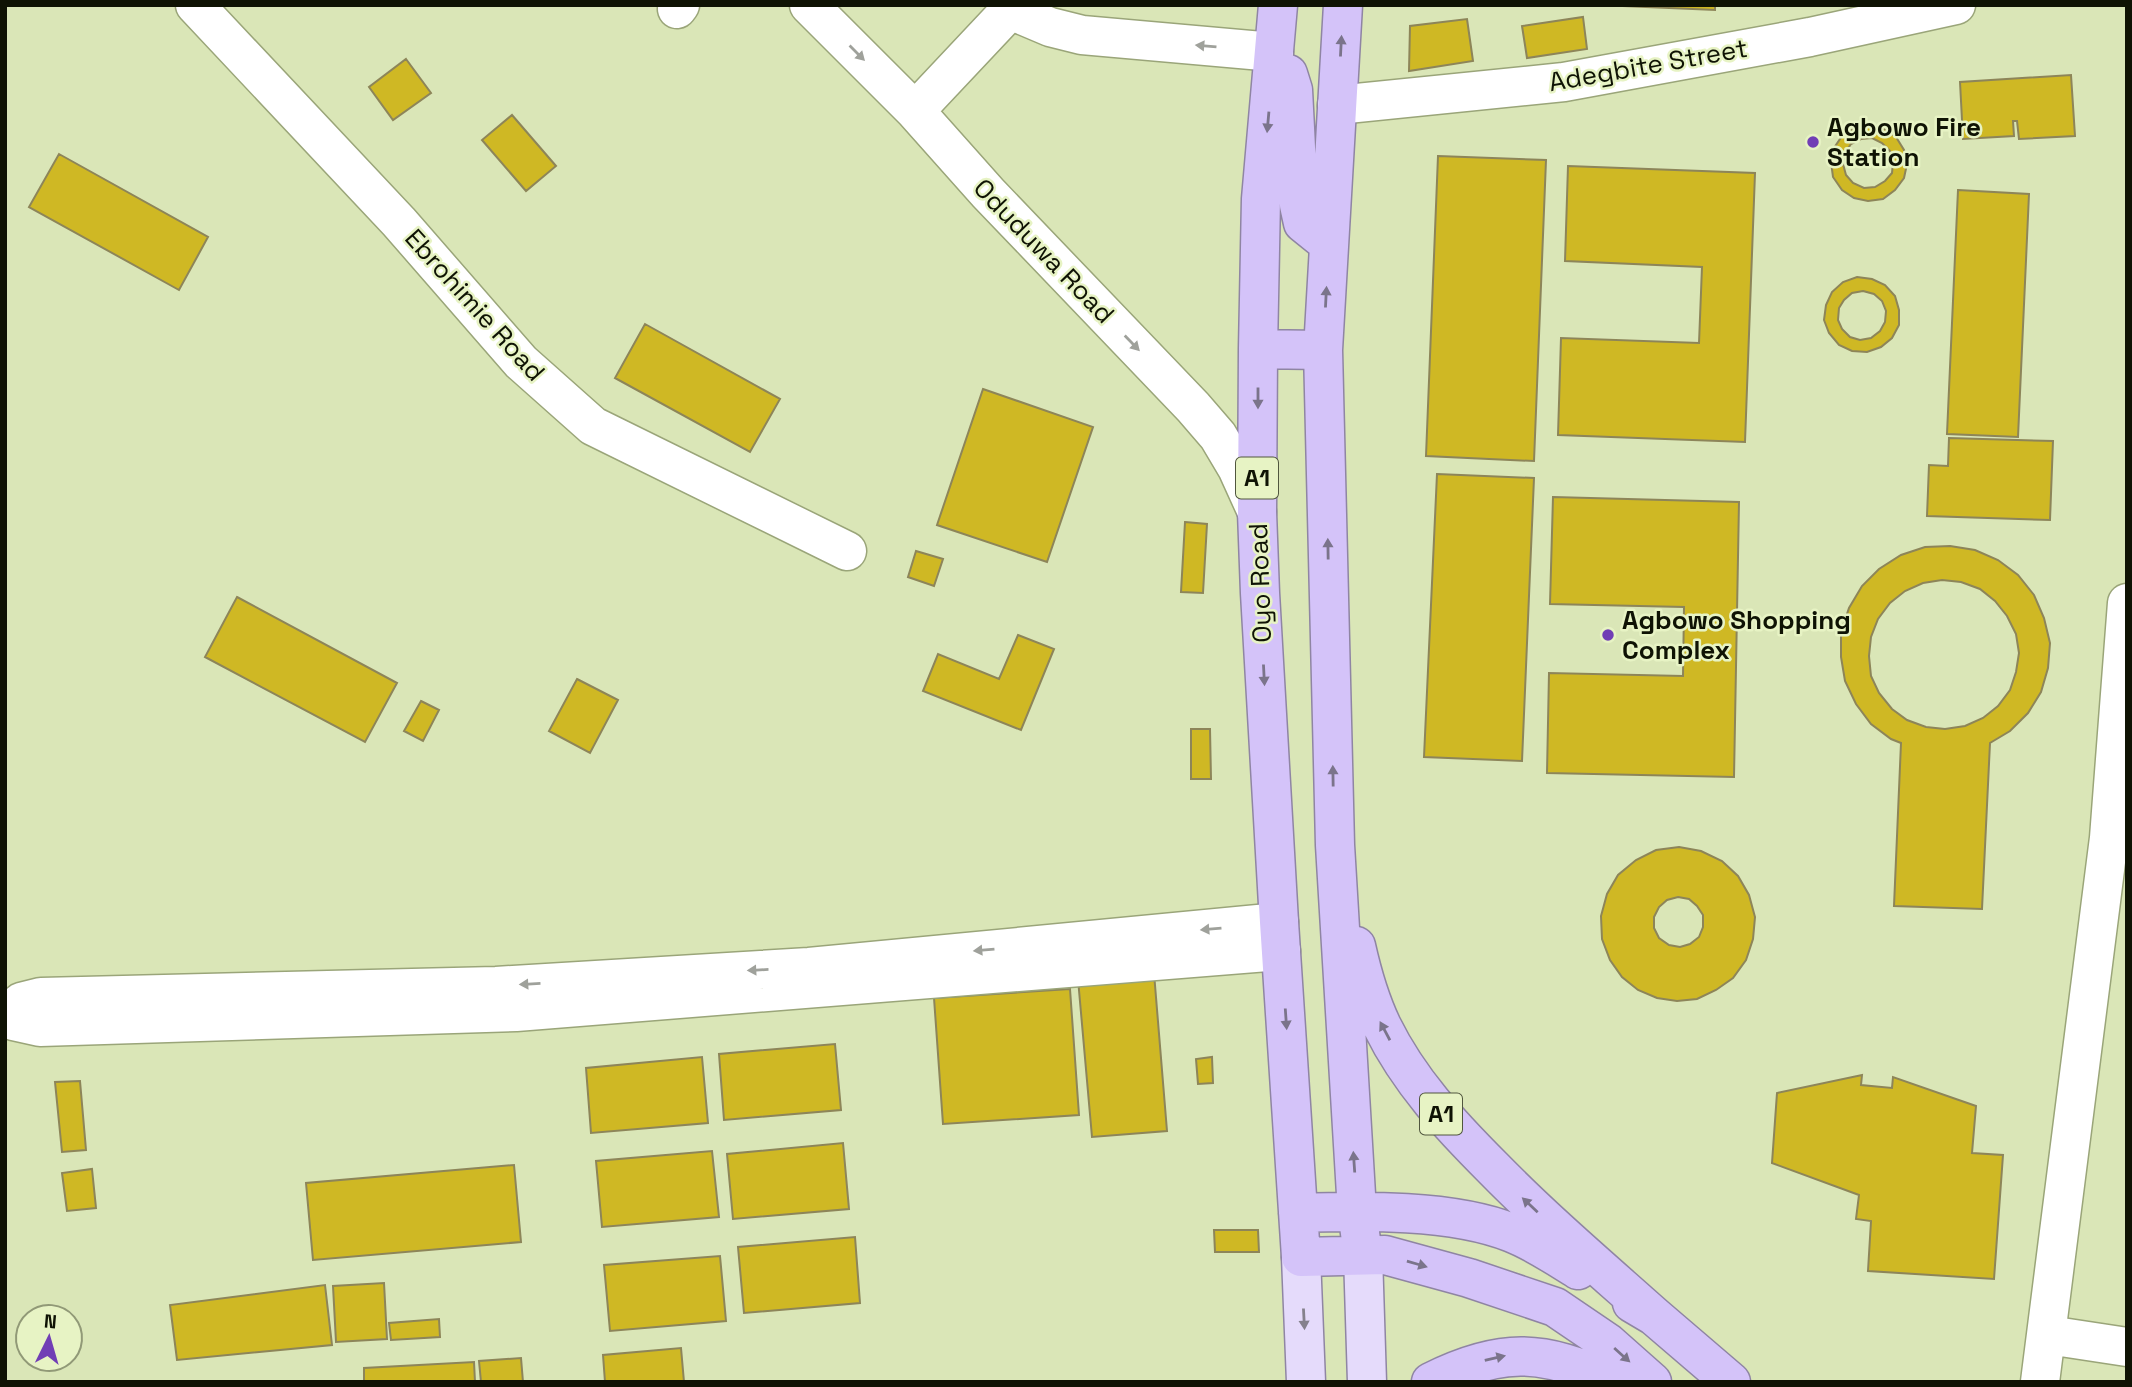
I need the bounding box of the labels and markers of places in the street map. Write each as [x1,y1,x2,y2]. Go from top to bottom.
place label: Agbowo Fire Station [1827,110,1981,174]
marker: Agbowo Fire Station [1805,134,1821,150]
place label: Agbowo Shopping Complex [1622,603,1851,667]
marker: Agbowo Shopping Complex [1600,627,1616,643]

